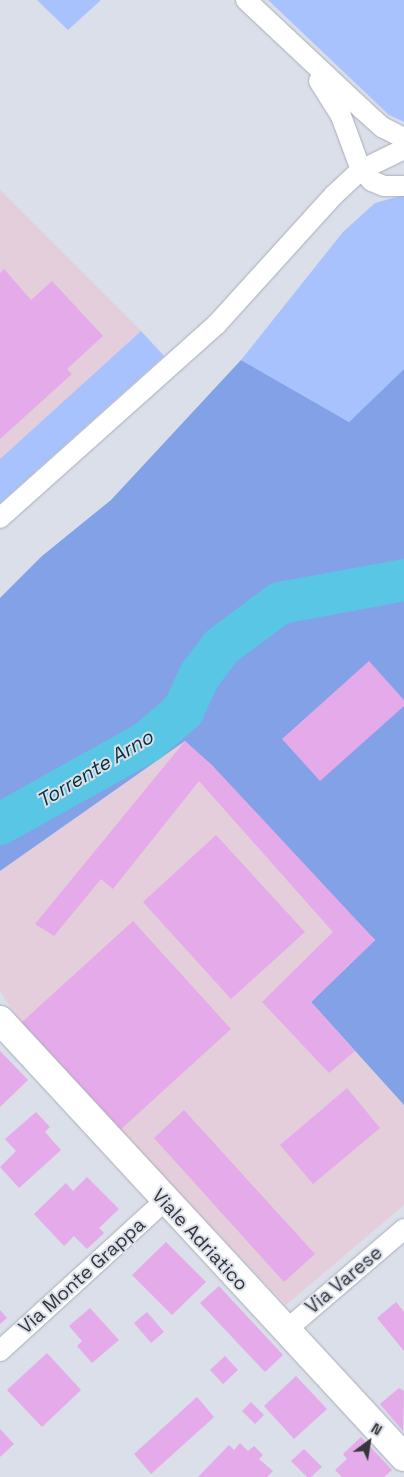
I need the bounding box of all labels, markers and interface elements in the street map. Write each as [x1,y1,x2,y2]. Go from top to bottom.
water label: Torrente Arno [33,725,157,813]
street label: Viale Adriatico [147,1184,253,1296]
street label: Via Monte Grappa [14,1213,150,1339]
street label: Via Varese [301,1241,387,1319]
north arrow [344,1417,394,1467]
text: N [368,1419,385,1439]

